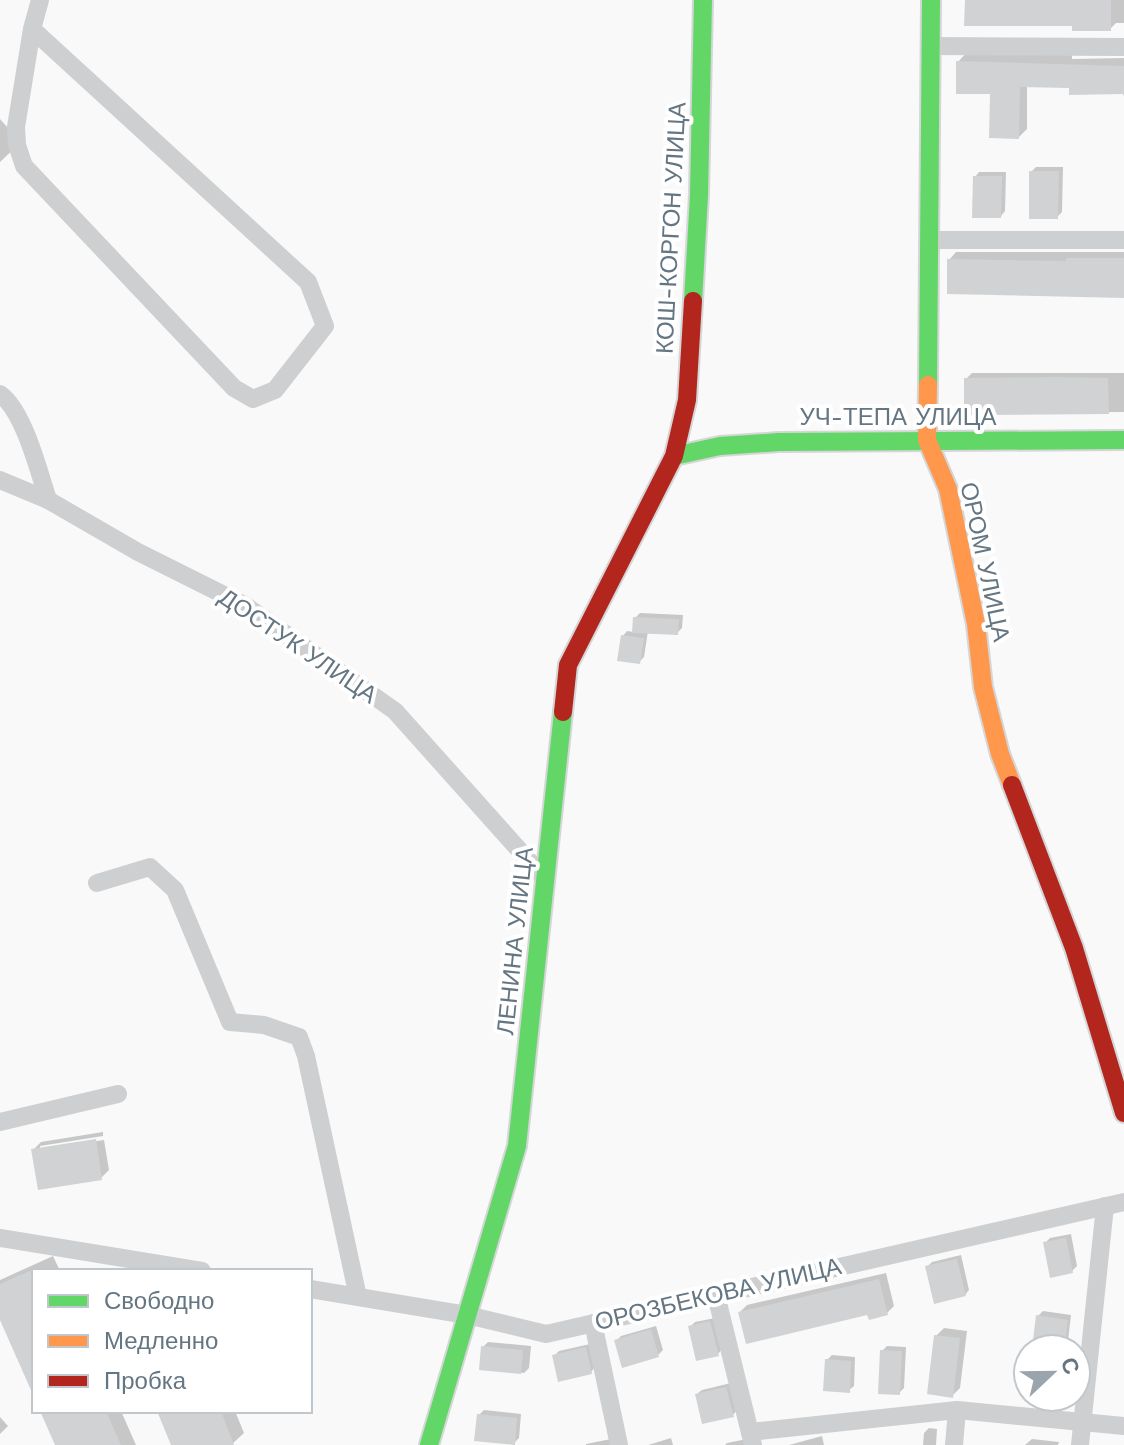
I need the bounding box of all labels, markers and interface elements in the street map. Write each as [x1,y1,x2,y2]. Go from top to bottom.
street label: КОШ-КОРГОН УЛИЦА [650,101,692,355]
street label: УЧ-ТЕПА УЛИЦА [800,403,996,431]
street label: ОРОМ УЛИЦА [954,480,1016,644]
street label: ДОСТУК УЛИЦА [214,583,382,709]
street label: ЛЕНИНА УЛИЦА [491,846,539,1036]
street label: ОРОЗБЕКОВА УЛИЦА [592,1252,844,1336]
legend [32,1269,312,1413]
text: Свободно [104,1287,214,1315]
text: Медленно [104,1327,218,1355]
north arrow [1012,1333,1092,1413]
text: С [1056,1354,1085,1378]
text: Пробка [104,1367,187,1395]

